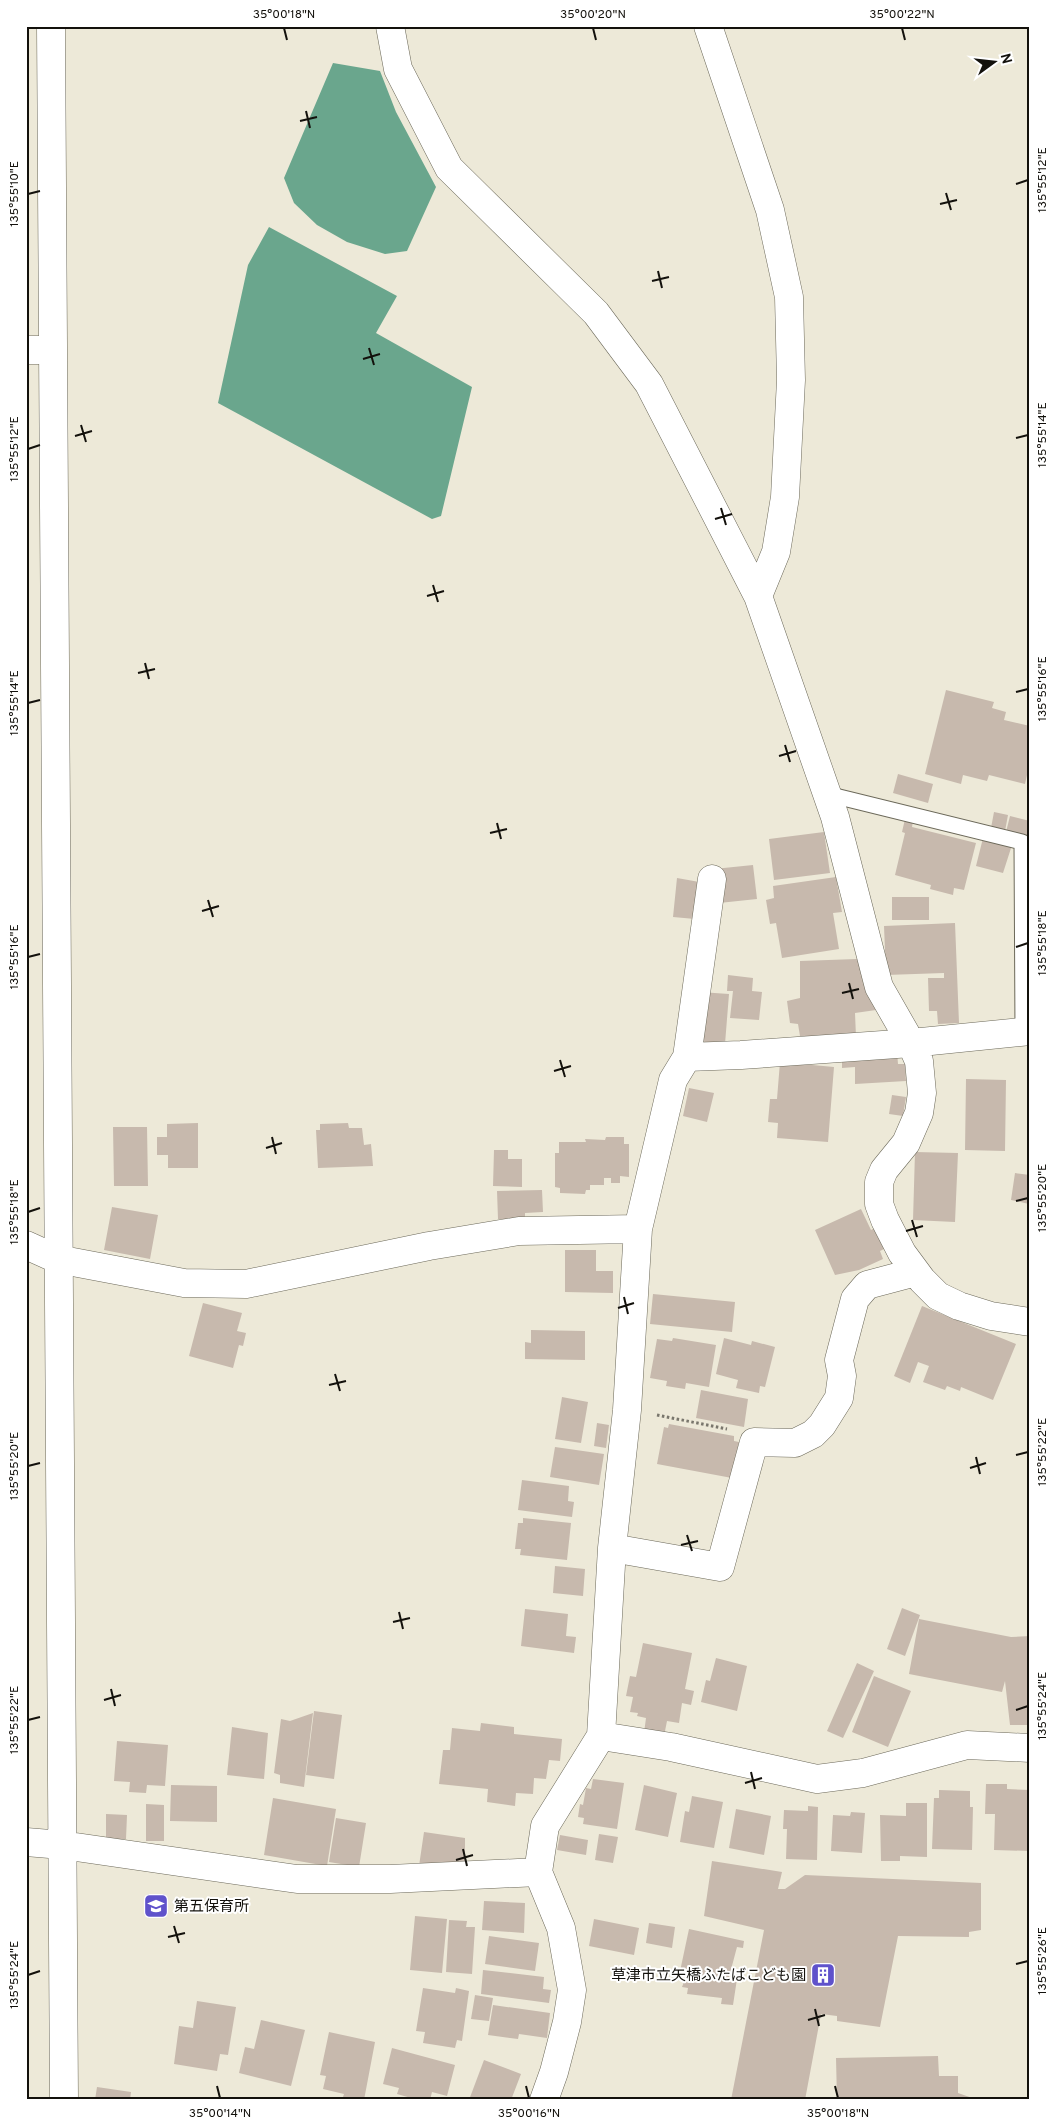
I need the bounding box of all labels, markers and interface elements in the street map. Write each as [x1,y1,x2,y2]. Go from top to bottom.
text: 35°00'18"N [253,7,315,23]
text: 35°00'20"N [560,7,626,23]
text: 35°00'22"N [869,7,935,23]
north arrow [968,38,1018,88]
text: N [996,52,1015,66]
text: 135°55'12"E [1035,147,1051,213]
text: 135°55'10"E [7,161,23,227]
text: 135°55'14"E [1035,402,1051,468]
text: 135°55'12"E [7,416,23,482]
text: 135°55'16"E [1035,656,1051,722]
text: 135°55'14"E [7,670,23,736]
text: 135°55'18"E [1035,910,1051,976]
text: 135°55'16"E [7,924,23,990]
text: 135°55'20"E [1035,1164,1051,1232]
text: 135°55'18"E [7,1179,23,1245]
text: 135°55'22"E [1035,1418,1051,1486]
text: 135°55'20"E [7,1432,23,1500]
text: 135°55'24"E [1035,1672,1051,1740]
text: 135°55'22"E [7,1686,23,1754]
school or university icon: 第五保育所 [143,1893,169,1919]
place label: 第五保育所 [174,1898,249,1917]
text: 135°55'26"E [1035,1927,1051,1995]
text: 135°55'24"E [7,1941,23,2009]
building icon: 草津市立矢橋ふたばこども園 [810,1962,836,1988]
place label: 草津市立矢橋ふたばこども園 [611,1967,806,1986]
text: 35°00'14"N [189,2106,251,2122]
text: 35°00'16"N [498,2106,560,2122]
text: 35°00'18"N [807,2106,869,2122]

